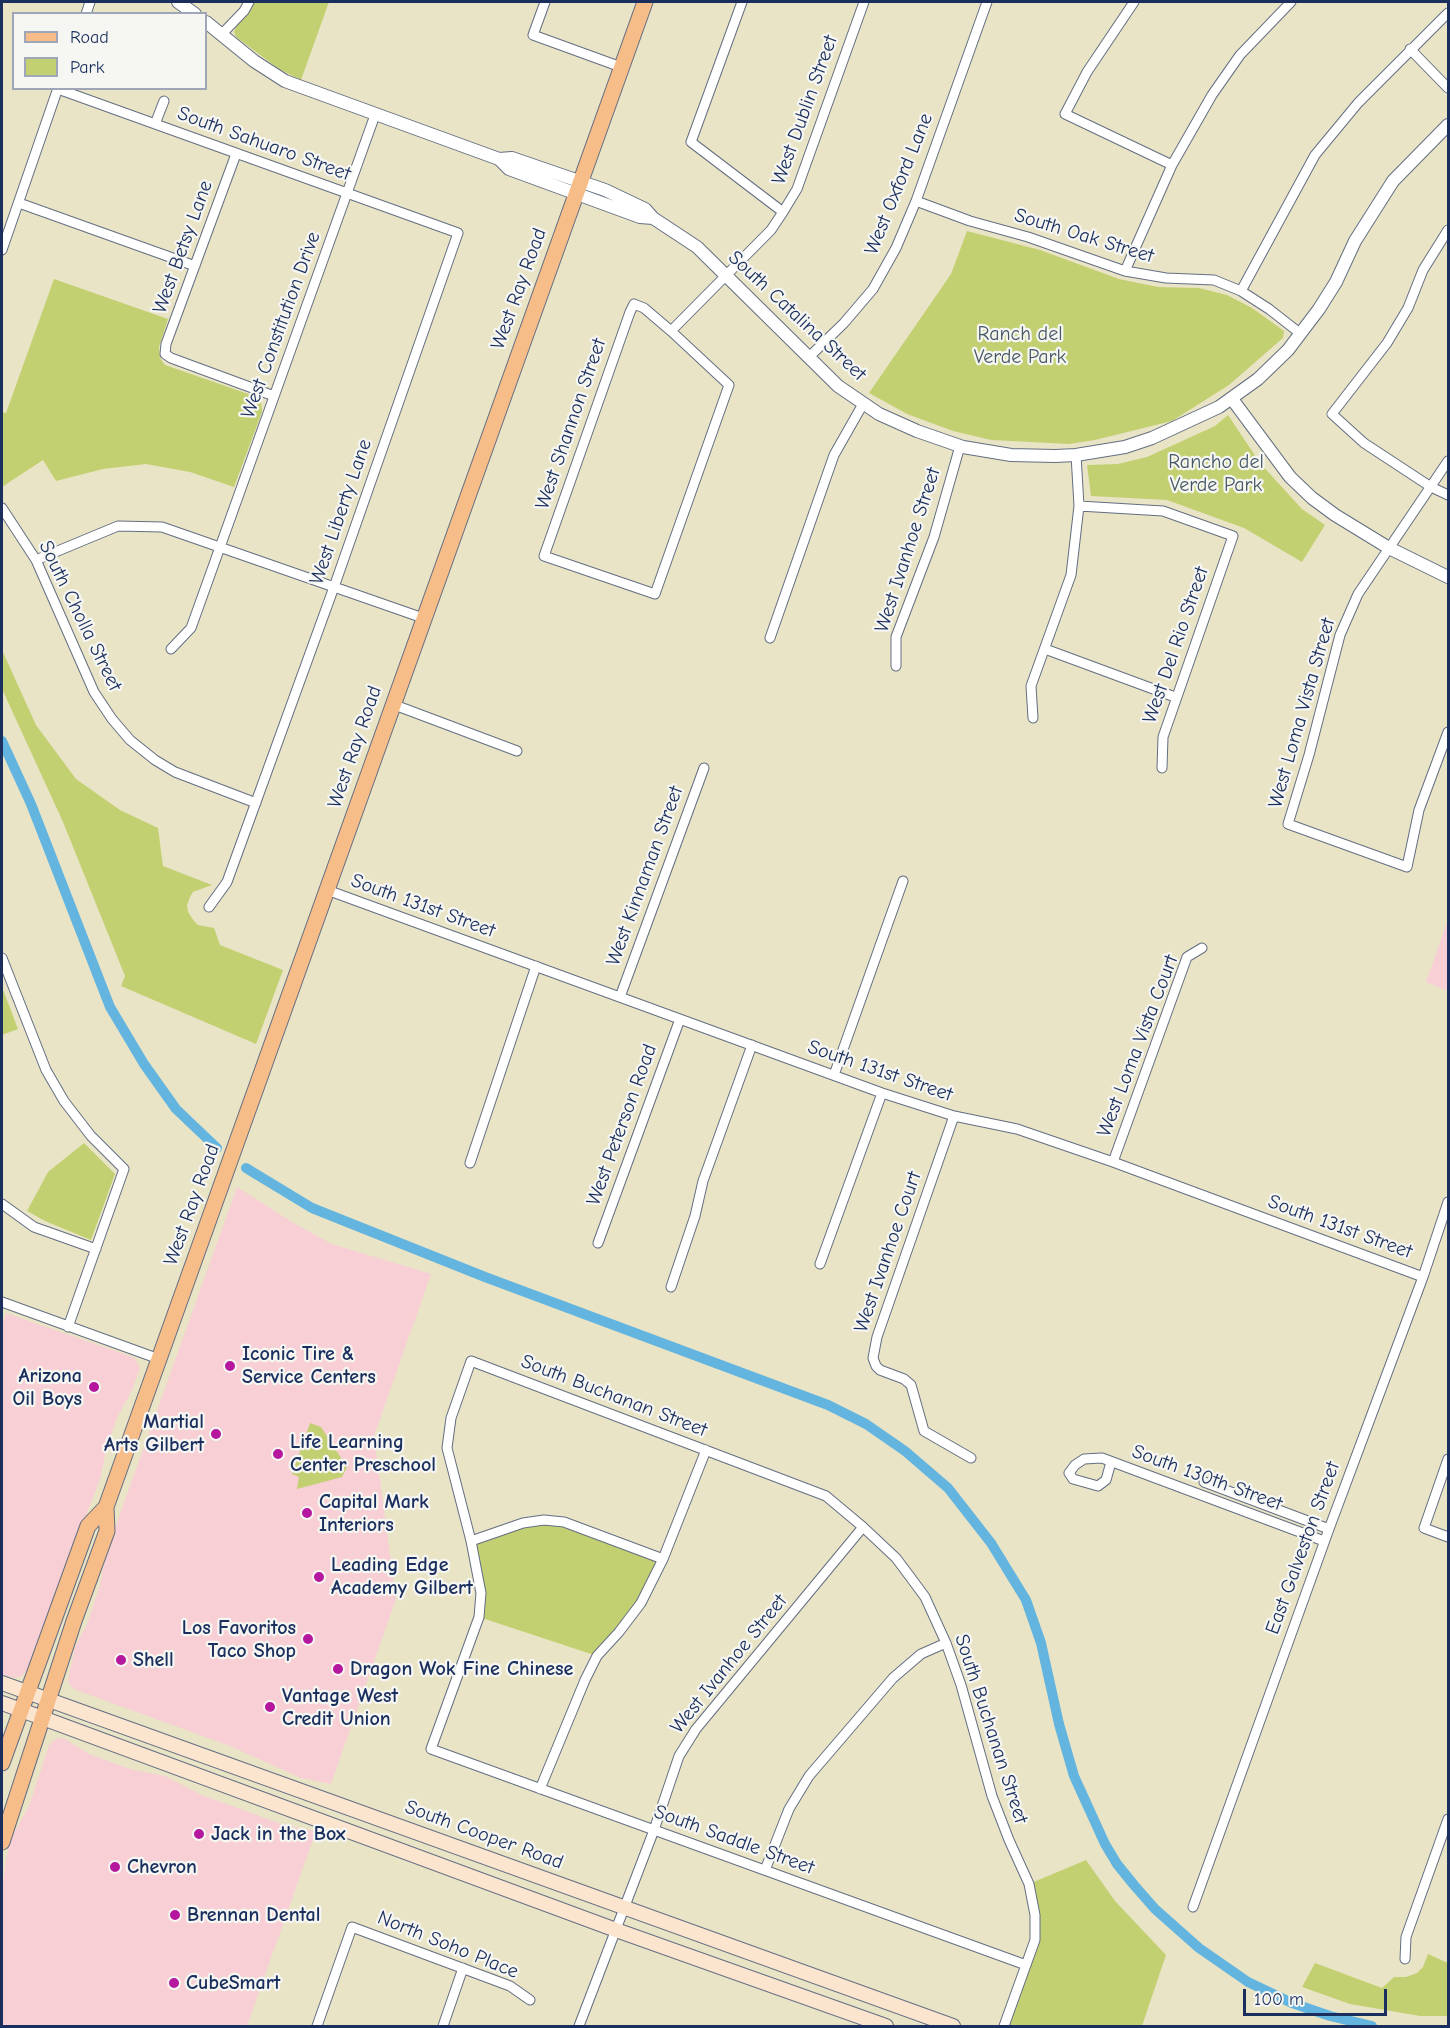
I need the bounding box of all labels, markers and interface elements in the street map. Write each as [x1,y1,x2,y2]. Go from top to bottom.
legend [12,12,207,90]
text: Road [70,27,109,48]
street label: West Dublin Street [767,32,843,188]
text: Park [70,57,104,78]
street label: South Sahuaro Street [174,102,354,186]
street label: West Oxford Lane [860,110,938,258]
street label: West Betsy Lane [148,177,218,317]
street label: South Oak Street [1011,203,1157,269]
street label: West Ray Road [486,225,552,353]
street label: West Constitution Drive [236,228,326,422]
street label: South Catalina Street [723,246,871,386]
park label: Ranch del Verde Park [974,322,1066,369]
street label: West Shannon Street [530,335,612,513]
street label: West Liberty Lane [305,436,377,588]
park label: Rancho del Verde Park [1168,450,1264,497]
street label: West Ivanhoe Street [870,465,946,635]
street label: South Cholla Street [33,537,127,695]
street label: West Del Rio Street [1138,563,1214,727]
street label: West Loma Vista Street [1263,615,1341,811]
street label: West Ray Road [323,683,387,811]
street label: West Kinnaman Street [601,783,689,969]
street label: South 131st Street [348,869,498,943]
street label: West Loma Vista Court [1092,952,1184,1140]
street label: South 131st Street [804,1035,956,1107]
street label: West Peterson Road [582,1041,662,1209]
street label: West Ray Road [159,1141,225,1269]
street label: West Ivanhoe Court [849,1168,927,1336]
street label: South 131st Street [1265,1190,1415,1264]
place label: Iconic Tire & Service Centers [242,1342,376,1389]
street label: South Buchanan Street [518,1349,710,1443]
marker: Iconic Tire & Service Centers [223,1359,237,1373]
place label: Arizona Oil Boys [13,1364,82,1411]
marker: Arizona Oil Boys [87,1380,101,1394]
place label: Martial Arts Gilbert [104,1410,204,1457]
marker: Martial Arts Gilbert [209,1427,223,1441]
place label: Life Learning Center Preschool [290,1430,436,1477]
street label: South 130th Street [1128,1440,1286,1516]
marker: Life Learning Center Preschool [271,1447,285,1461]
street label: East Galveston Street [1261,1458,1345,1638]
place label: Capital Mark Interiors [319,1490,429,1537]
marker: Capital Mark Interiors [300,1506,314,1520]
place label: Leading Edge Academy Gilbert [331,1553,473,1600]
marker: Leading Edge Academy Gilbert [312,1570,326,1584]
street label: West Ivanhoe Street [666,1590,792,1738]
place label: Los Favoritos Taco Shop [182,1616,296,1663]
street label: South Buchanan Street [949,1631,1033,1827]
marker: Los Favoritos Taco Shop [301,1632,315,1646]
place label: Shell [133,1648,174,1672]
marker: Shell [114,1653,128,1667]
place label: Dragon Wok Fine Chinese [350,1657,573,1681]
marker: Dragon Wok Fine Chinese [331,1662,345,1676]
place label: Vantage West Credit Union [282,1684,398,1731]
marker: Vantage West Credit Union [263,1700,277,1714]
street label: South Cooper Road [402,1795,566,1875]
street label: South Saddle Street [651,1800,817,1880]
place label: Jack in the Box [211,1822,346,1846]
marker: Jack in the Box [192,1827,206,1841]
place label: Chevron [127,1855,197,1879]
marker: Chevron [108,1860,122,1874]
place label: Brennan Dental [187,1903,320,1927]
street label: North Soho Place [374,1906,522,1984]
marker: Brennan Dental [168,1908,182,1922]
place label: CubeSmart [186,1971,280,1995]
marker: CubeSmart [167,1976,181,1990]
scale bar [1246,1977,1390,2015]
text: 100 m [1254,1989,1304,2010]

